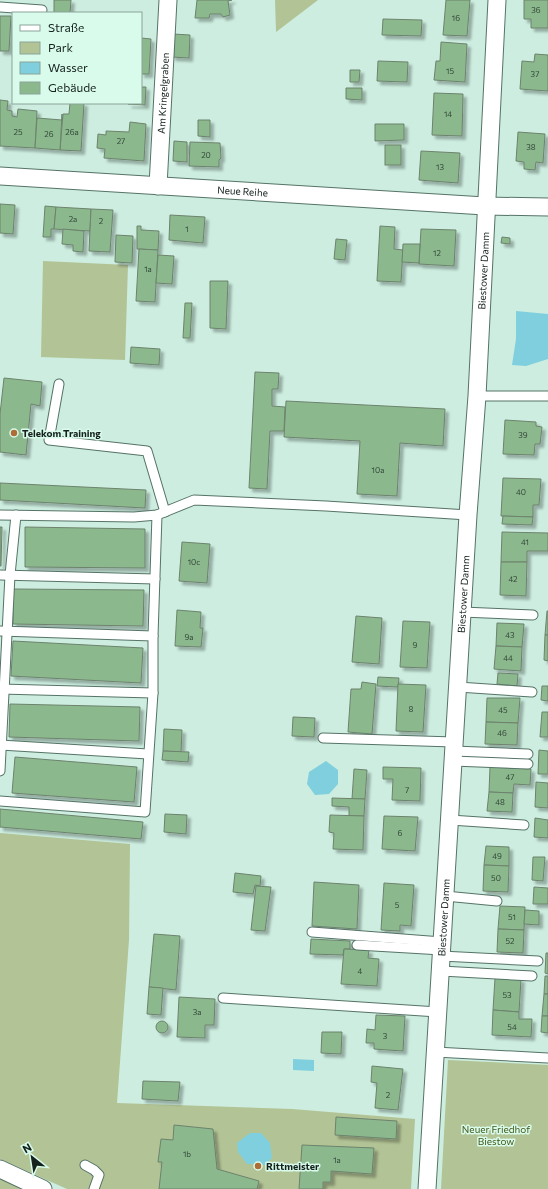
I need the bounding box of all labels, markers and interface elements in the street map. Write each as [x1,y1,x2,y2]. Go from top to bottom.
house number: 36 [531,5,541,15]
legend [12,12,142,104]
house number: 16 [452,13,460,23]
text: Straße [48,20,84,34]
text: Park [48,40,74,54]
street label: Am Kringelgraben [155,52,171,134]
text: Wasser [48,60,88,74]
house number: 15 [446,66,454,76]
house number: 37 [531,69,539,79]
text: Gebäude [48,80,96,94]
house number: 14 [444,109,452,119]
house number: 25 [13,127,23,137]
house number: 26a [65,127,79,137]
house number: 26 [44,129,54,139]
house number: 27 [117,136,125,146]
house number: 38 [526,142,536,152]
house number: 20 [201,150,211,160]
house number: 13 [436,162,444,172]
street label: Neue Reihe [217,183,268,199]
house number: 2a [69,214,77,224]
house number: 2 [99,216,104,226]
house number: 1 [185,224,189,234]
street label: Biestower Damm [475,232,491,310]
house number: 12 [433,248,441,258]
house number: 1a [144,264,152,274]
place label: Telekom Training [22,427,101,439]
marker: Telekom Training [9,428,19,438]
house number: 39 [518,430,528,440]
house number: 10a [372,465,384,475]
house number: 40 [516,487,526,497]
house number: 41 [521,537,529,547]
street label: Biestower Damm [455,555,472,633]
house number: 10c [188,557,200,567]
house number: 42 [508,574,518,584]
house number: 43 [505,630,515,640]
house number: 9a [184,632,194,642]
house number: 9 [413,640,418,650]
house number: 44 [503,653,513,663]
house number: 8 [409,704,414,714]
house number: 45 [498,705,508,715]
house number: 46 [497,728,507,738]
house number: 47 [506,772,514,782]
house number: 7 [405,785,409,795]
house number: 48 [495,797,505,807]
house number: 6 [398,828,403,838]
house number: 49 [492,851,502,861]
house number: 50 [491,873,501,883]
street label: Biestower Damm [435,878,452,957]
house number: 5 [395,900,400,910]
house number: 51 [508,912,516,922]
house number: 52 [505,936,515,946]
house number: 4 [358,966,363,976]
house number: 53 [502,990,512,1000]
house number: 3a [193,1007,201,1017]
house number: 54 [507,1022,517,1032]
house number: 3 [383,1031,388,1041]
house number: 2 [386,1090,391,1100]
park label: Neuer Friedhof Biestow [462,1123,530,1147]
north arrow [12,1137,52,1177]
text: N [20,1140,34,1156]
house number: 1b [183,1149,191,1159]
house number: 1a [333,1155,341,1165]
place label: Rittmeister [266,1160,319,1172]
marker: Rittmeister [253,1161,263,1171]

